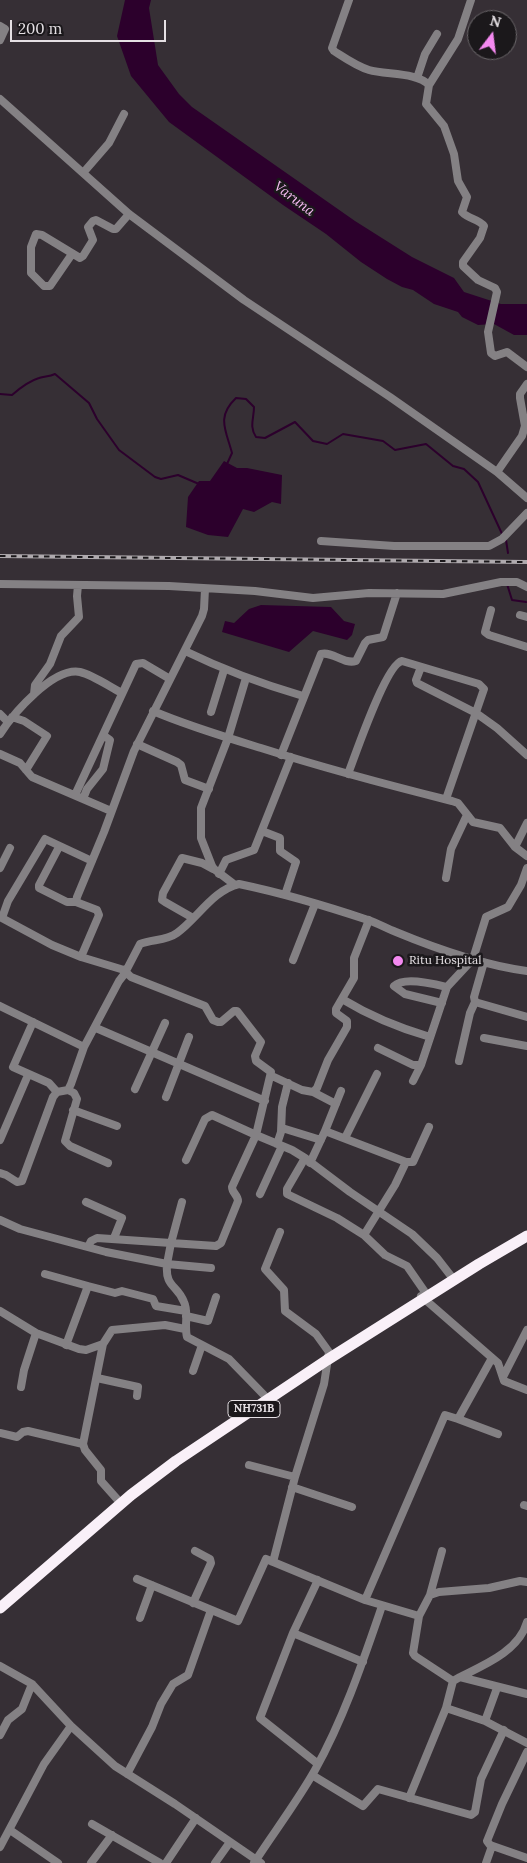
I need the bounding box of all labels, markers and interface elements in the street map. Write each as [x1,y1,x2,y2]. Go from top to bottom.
scale bar [12,10,169,42]
north arrow [467,10,517,60]
text: N [488,11,503,32]
text: 200 m [18,19,62,38]
water label: Varuna [270,178,318,220]
marker: Ritu Hospital [391,954,405,968]
place label: Ritu Hospital [409,954,482,968]
road number: NH731B [228,1400,280,1418]

